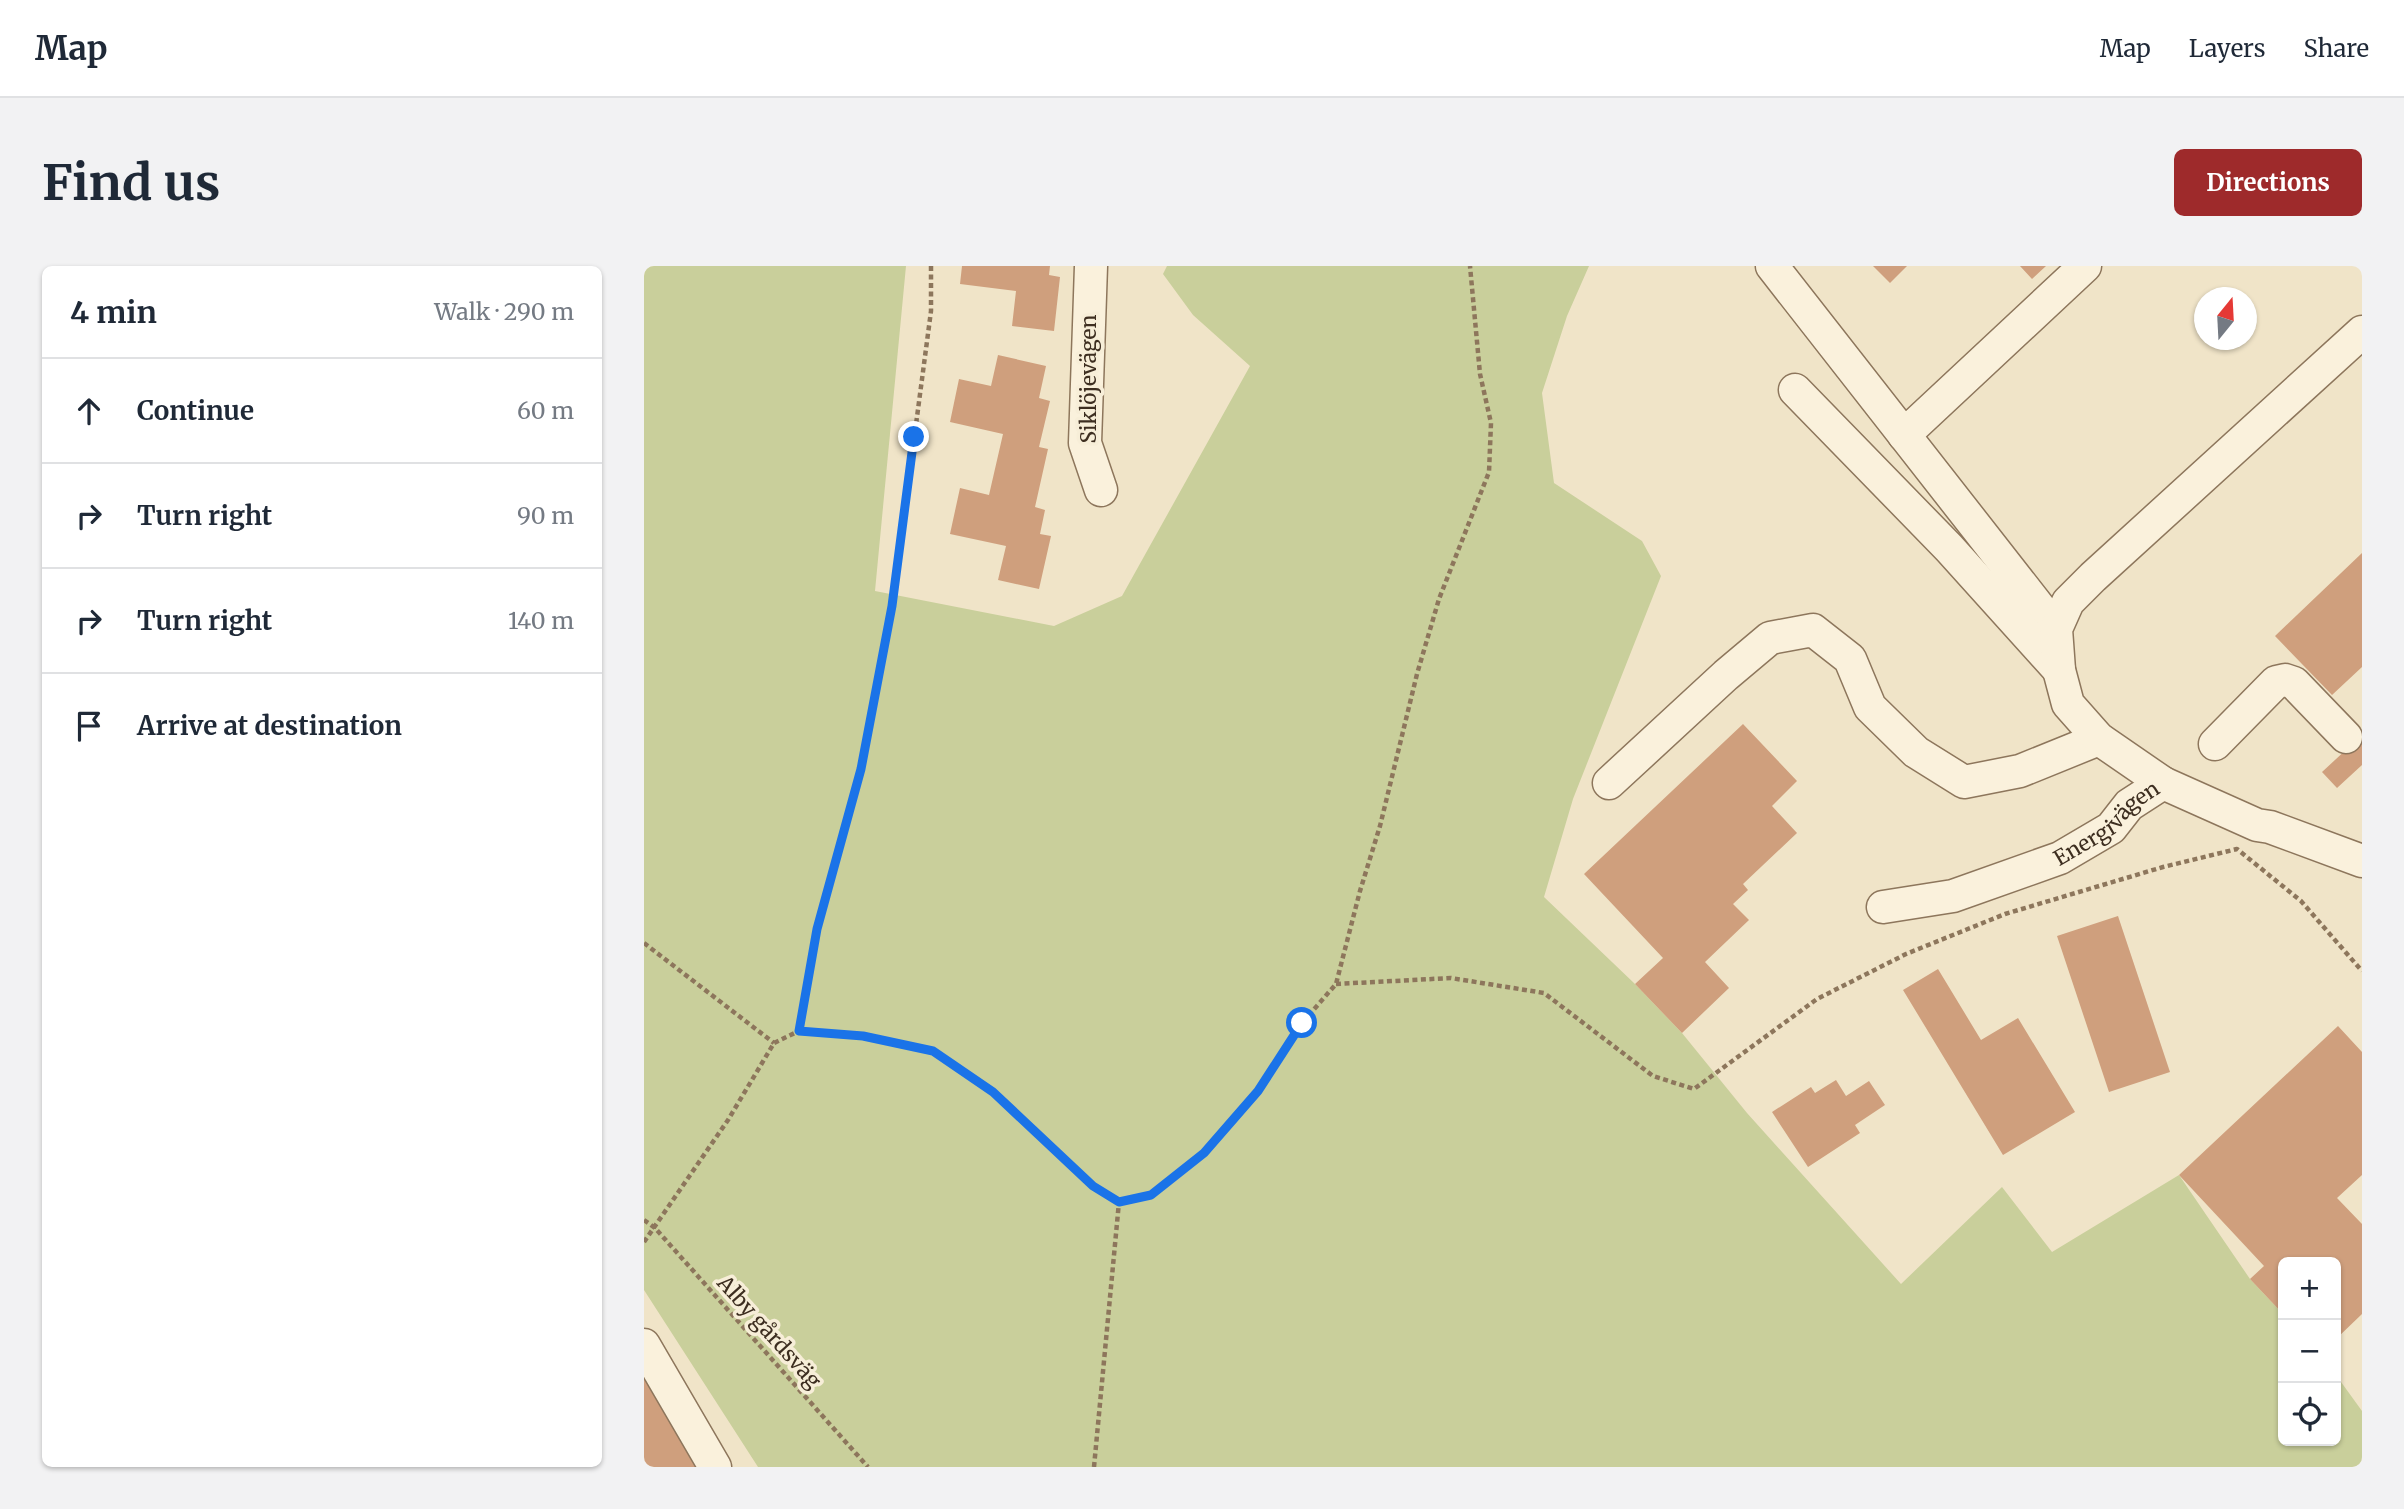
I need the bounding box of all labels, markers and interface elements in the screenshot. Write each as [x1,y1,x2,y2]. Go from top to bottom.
text: Map [35,28,108,69]
text: Map [2100,33,2151,64]
text: Layers [2189,33,2265,64]
text: Share [2303,33,2369,64]
button: Directions [2174,149,2362,216]
text: Find us [42,152,220,213]
north arrow [2194,287,2257,350]
text: 4 min [70,293,157,331]
text: Walk · 290 m [434,297,574,326]
street label: Siklöjevägen [1075,315,1102,443]
icon: ahead [70,392,108,430]
text: Continue [137,394,254,427]
text: 60 m [517,396,574,425]
route end [898,421,929,452]
icon: right [70,497,108,535]
text: Turn right [137,499,272,532]
text: 90 m [517,501,574,530]
icon: right [70,602,108,640]
text: Turn right [137,604,272,637]
text: 140 m [508,606,574,635]
icon: arrive [70,707,108,745]
text: Arrive at destination [137,709,402,742]
street label: Energivägen [2049,775,2164,872]
route start [1286,1007,1317,1038]
map controls [2278,1257,2341,1446]
button: + [2278,1257,2341,1320]
street label: Alby gårdsväg [711,1269,827,1394]
button: − [2278,1320,2341,1383]
button: locate [2278,1383,2341,1446]

